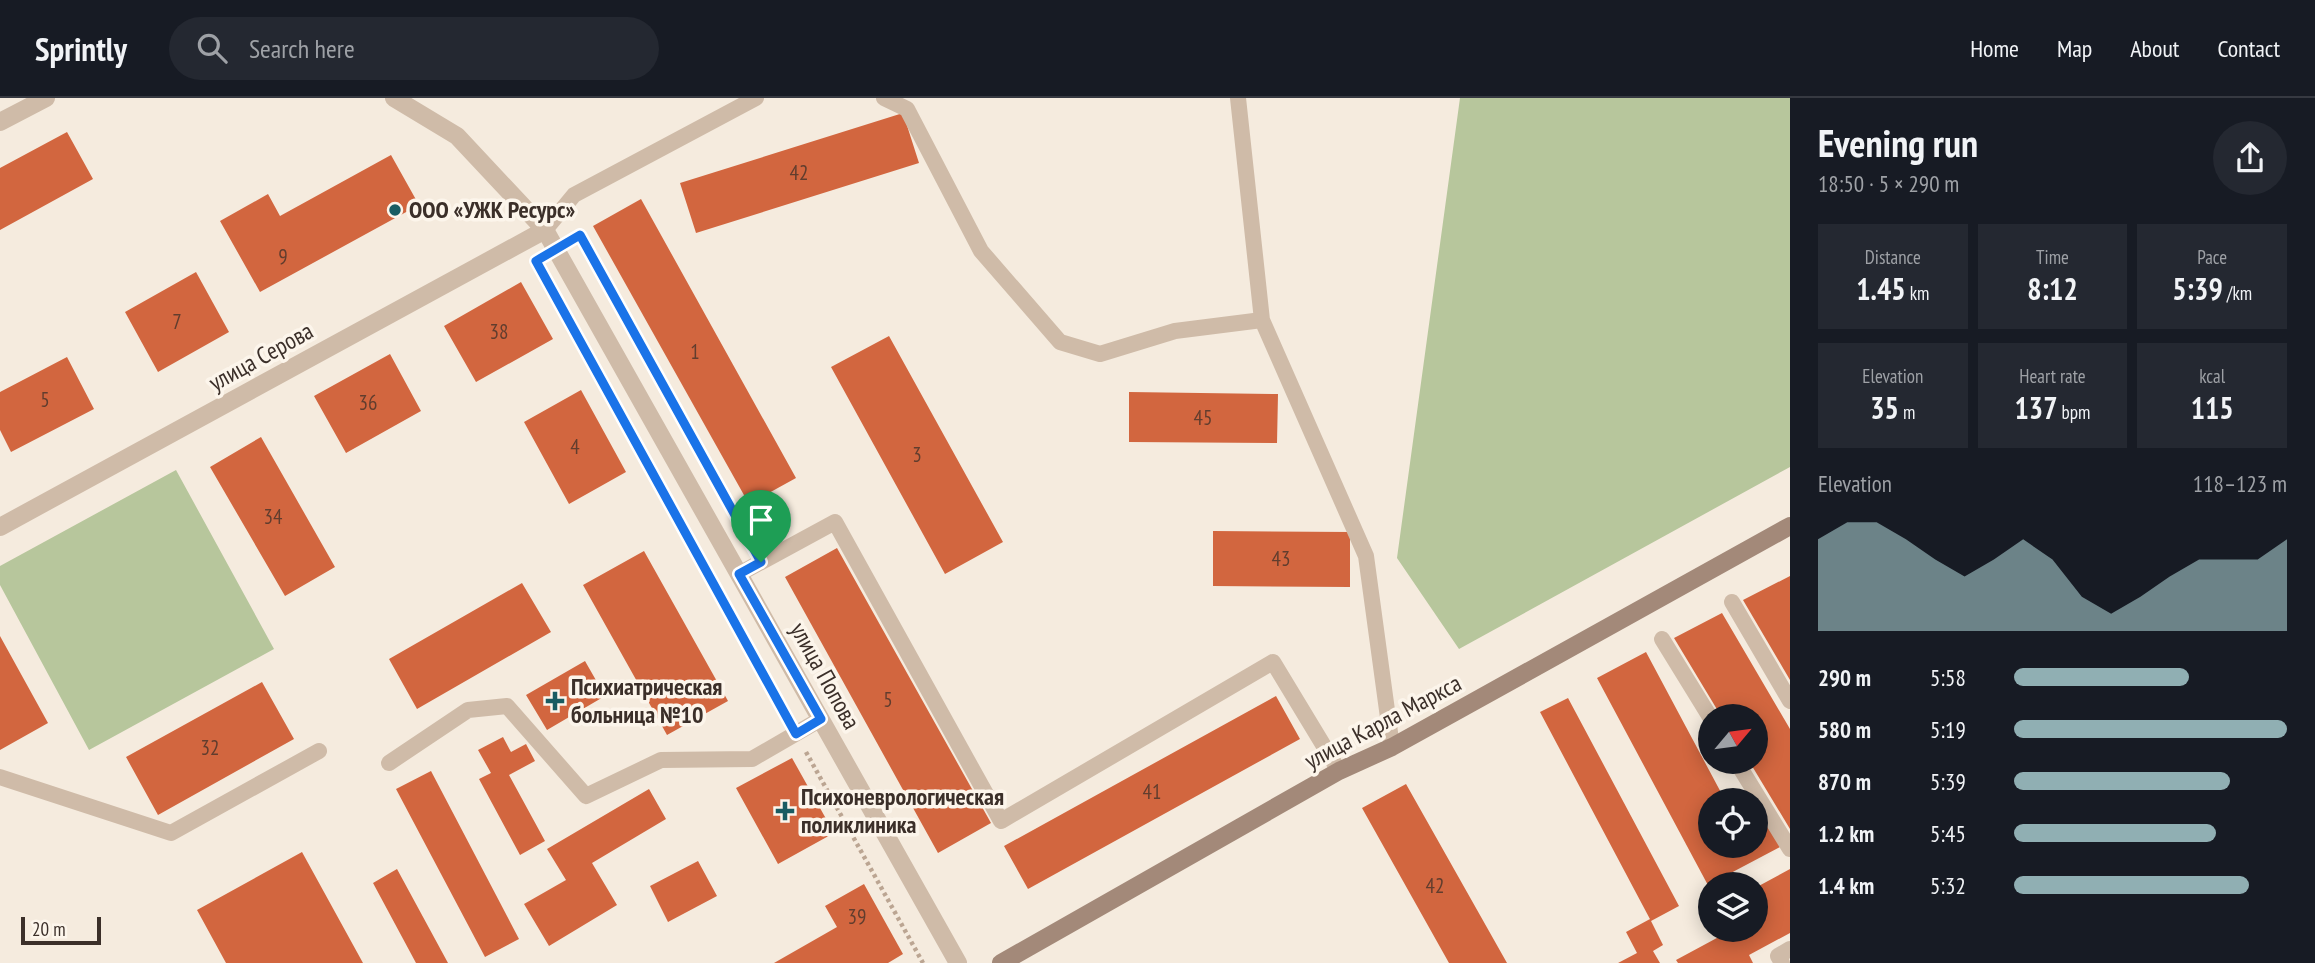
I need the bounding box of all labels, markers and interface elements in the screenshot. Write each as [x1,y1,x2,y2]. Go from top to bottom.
search box [169,17,659,80]
text: Sprintly [35,27,127,70]
icon: search [193,29,231,67]
text: Search here [249,32,355,65]
text: Home [1970,33,2019,64]
text: Map [2057,33,2092,64]
text: About [2130,33,2179,64]
text: Contact [2217,33,2280,64]
text: Evening run [1818,118,1978,167]
button: share [2213,121,2287,195]
house number: 42 [790,159,808,186]
text: 18:50 · 5 × 290 m [1818,169,1959,198]
place label: ООО «УЖК Ресурс» [409,194,575,225]
marker: ООО «УЖК Ресурс» [387,202,403,218]
house number: 9 [278,243,288,270]
text: Distance [1865,245,1921,269]
text: Time [2036,245,2069,269]
text: Pace [2197,245,2227,269]
text: 1.45 [1856,269,1906,308]
text: 8:12 [2027,269,2078,308]
text: 5:39 [2172,269,2223,308]
text: km [1906,281,1929,305]
text: /km [2223,281,2252,305]
house number: 7 [172,308,182,335]
street label: улица Серова [203,315,318,398]
house number: 38 [490,318,508,345]
house number: 1 [690,338,700,365]
text: Elevation [1862,364,1923,388]
text: Heart rate [2019,364,2086,388]
text: kcal [2199,364,2225,388]
house number: 5 [40,386,50,413]
text: 35 [1870,388,1899,427]
text: 137 [2015,388,2058,427]
text: 115 [2191,388,2234,427]
house number: 36 [359,389,377,416]
text: m [1899,400,1915,424]
text: bpm [2058,400,2090,424]
house number: 45 [1194,404,1212,431]
house number: 4 [570,433,580,460]
house number: 3 [912,441,922,468]
text: Elevation [1818,469,1892,498]
text: 118–123 m [2193,469,2287,498]
pin [731,490,791,562]
icon: arrive [742,501,780,539]
house number: 34 [264,503,283,530]
house number: 43 [1272,545,1290,572]
street label: улица Попова [783,617,867,735]
text: 290 m [1818,663,1871,692]
text: 5:58 [1930,663,1966,692]
street label: улица Карла Маркса [1299,667,1467,776]
place label: Психиатрическая больница №10 [571,671,722,730]
house number: 5 [883,686,893,713]
marker: Психиатрическая больница №10 [545,691,565,711]
north arrow [1698,704,1768,774]
map controls [1698,704,1768,942]
text: 580 m [1818,715,1871,744]
text: 5:19 [1930,715,1966,744]
house number: 32 [201,734,219,761]
text: 870 m [1818,767,1871,796]
text: 5:39 [1930,767,1966,796]
house number: 41 [1143,778,1161,805]
place label: Психоневрологическая поликлиника [801,781,1004,840]
button: locate [1698,788,1768,858]
marker: Психоневрологическая поликлиника [775,801,795,821]
text: 1.2 km [1818,819,1874,848]
text: 5:45 [1930,819,1966,848]
text: 1.4 km [1818,871,1874,900]
text: 5:32 [1930,871,1966,900]
house number: 42 [1426,872,1444,899]
button: layers [1698,872,1768,942]
house number: 39 [848,903,866,930]
scale bar [21,914,102,946]
text: 20 m [32,917,66,941]

